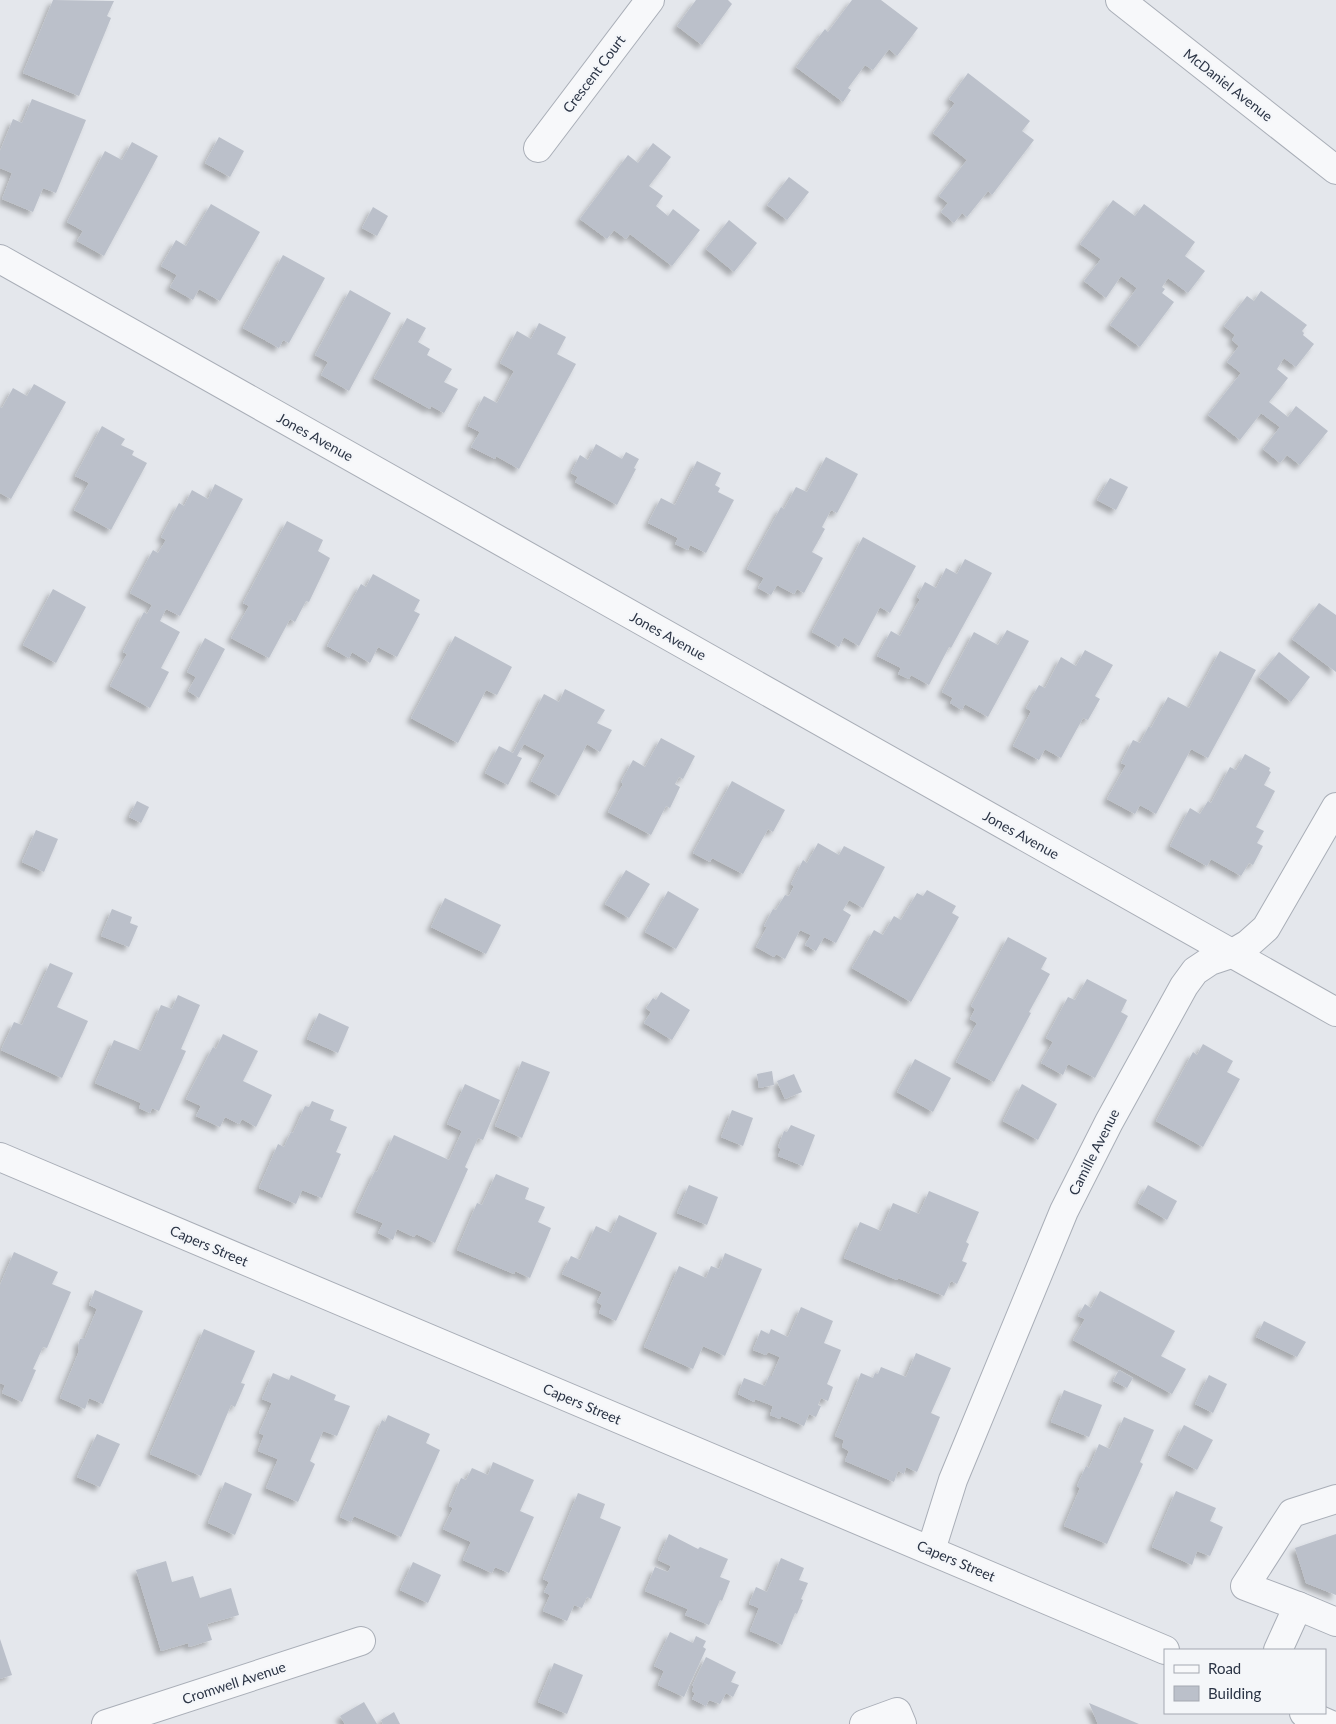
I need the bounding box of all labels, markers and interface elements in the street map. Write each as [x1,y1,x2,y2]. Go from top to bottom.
street label: Crescent Court [559,31,628,116]
street label: McDaniel Avenue [1180,45,1276,125]
street label: Jones Avenue [274,409,356,464]
street label: Jones Avenue [627,608,709,663]
street label: Jones Avenue [980,807,1062,862]
street label: Camille Avenue [1064,1106,1123,1198]
street label: Capers Street [168,1221,251,1270]
street label: Capers Street [541,1379,624,1428]
street label: Capers Street [915,1536,998,1585]
legend [1164,1649,1326,1714]
street label: Cromwell Avenue [180,1658,288,1707]
text: Road [1208,1659,1241,1677]
text: Building [1208,1684,1261,1702]

